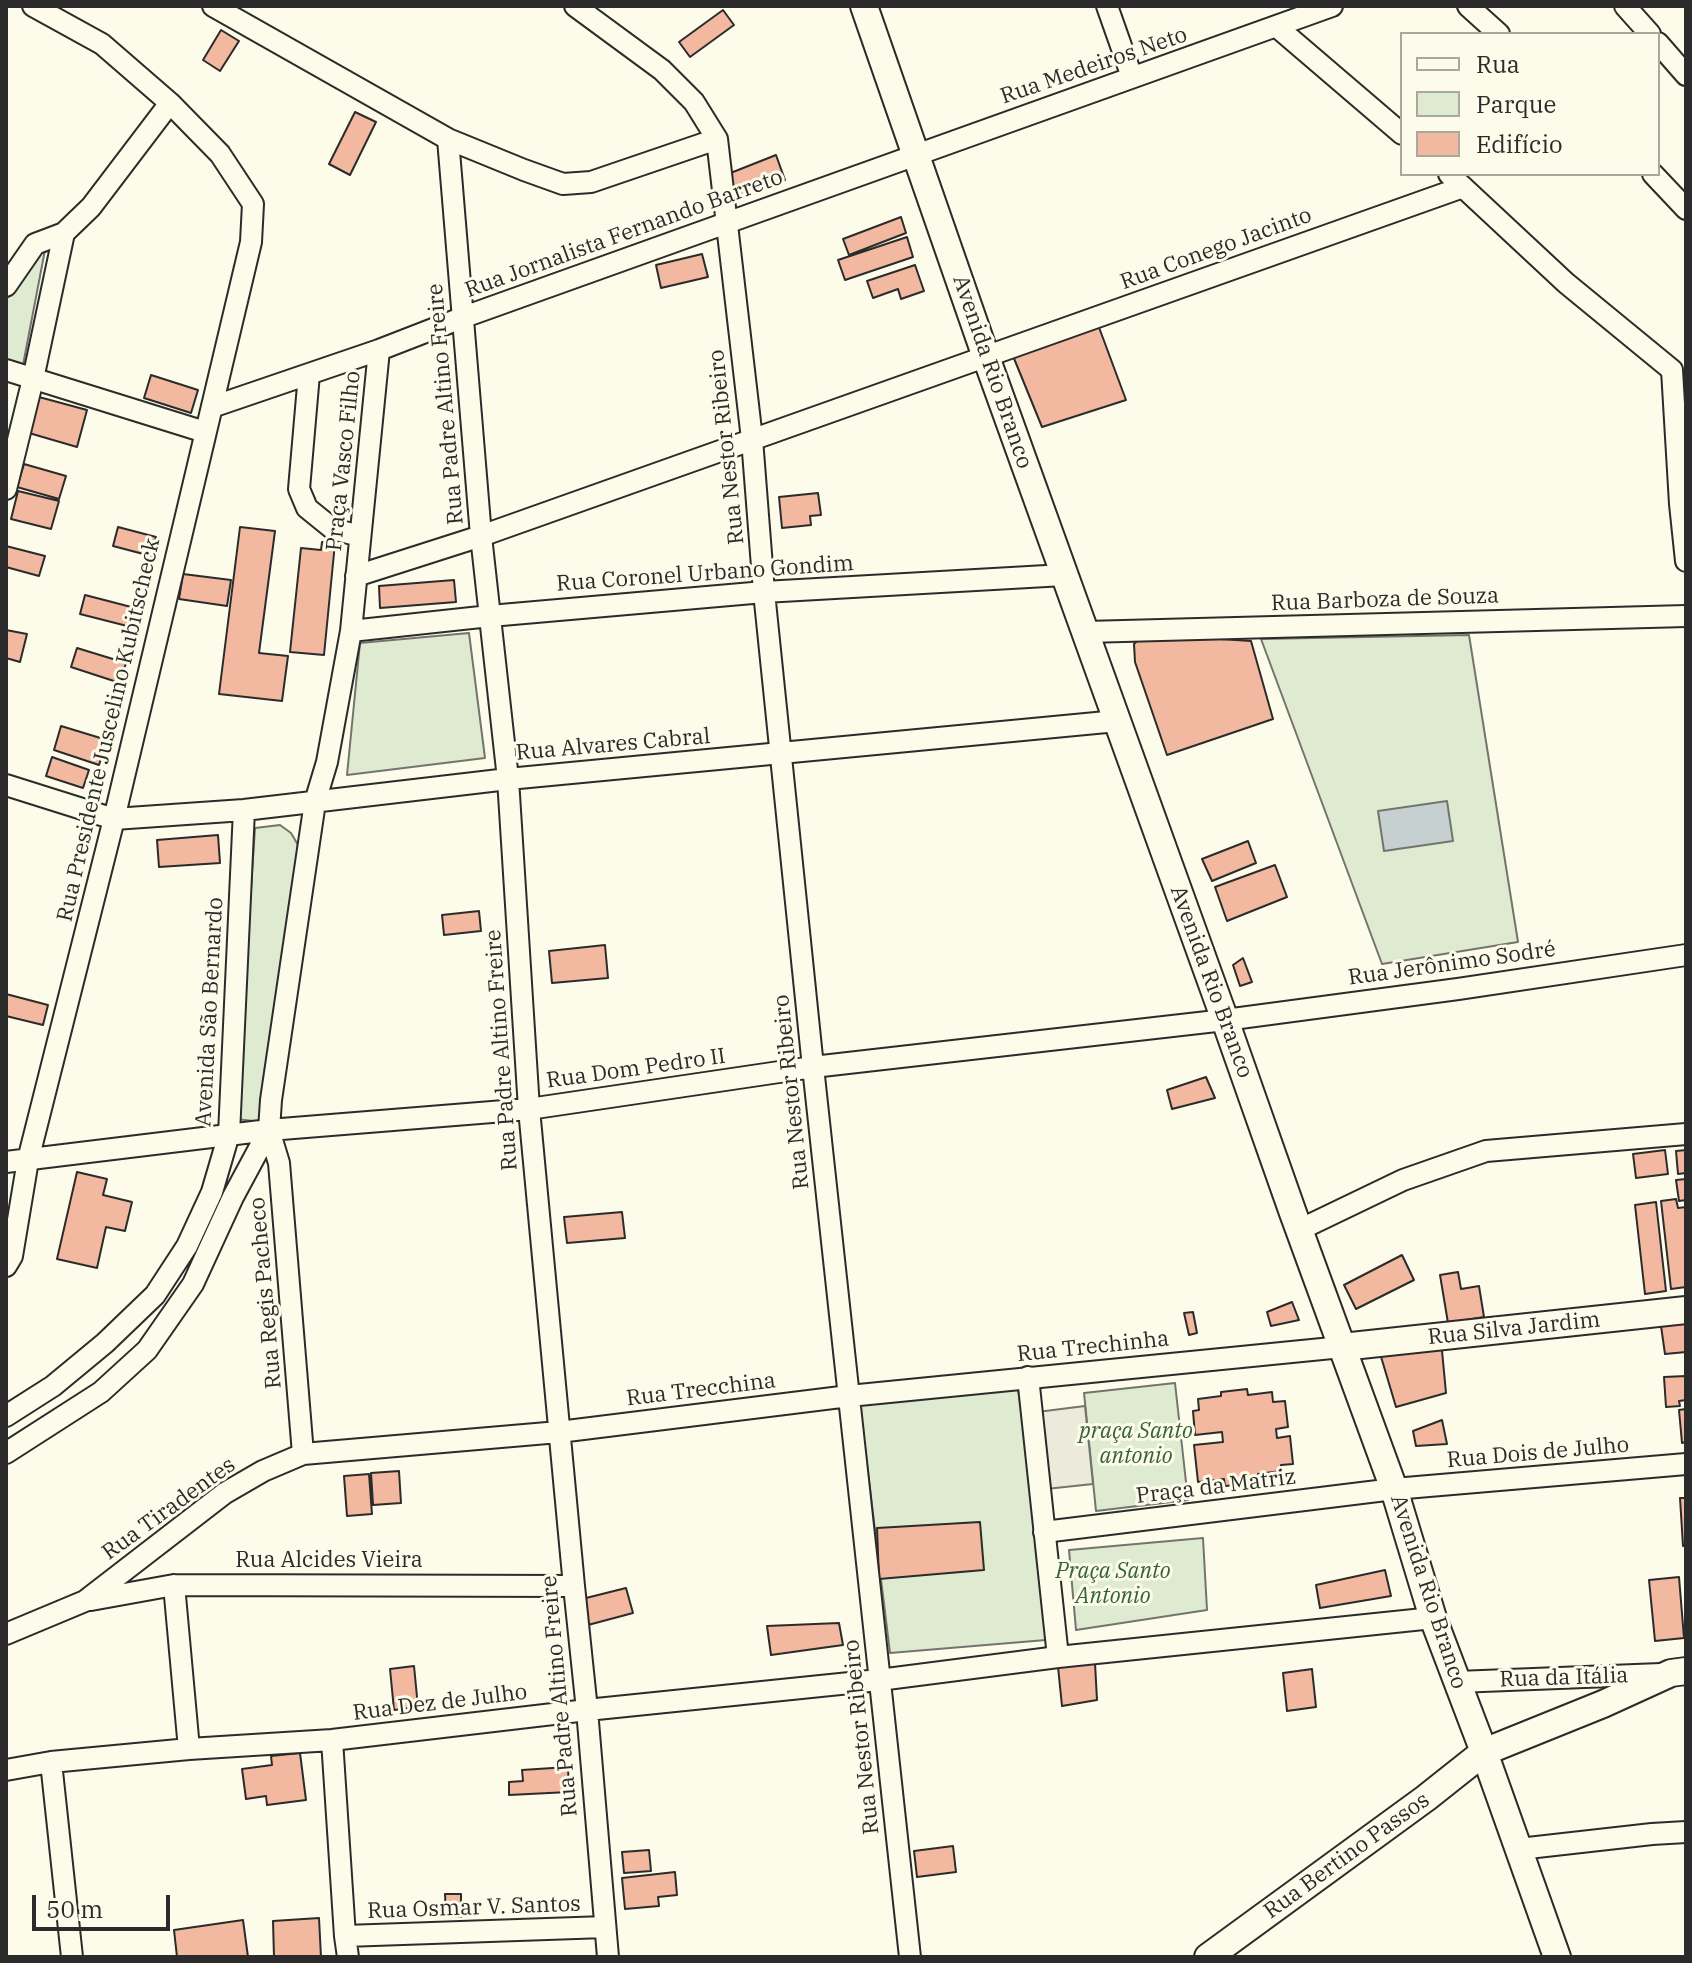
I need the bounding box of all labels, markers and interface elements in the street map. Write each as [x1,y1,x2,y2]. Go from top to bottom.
street label: Rua Medeiros Neto [997,22,1191,110]
legend [1400,32,1660,176]
text: Rua [1476,48,1520,80]
text: Parque [1476,88,1556,120]
text: Edifício [1476,128,1563,160]
street label: Rua Jornalista Fernando Barreto [462,164,786,304]
street label: Rua Conego Jacinto [1117,202,1315,296]
street label: Avenida Rio Branco [947,272,1037,472]
street label: Rua Padre Altino Freire [422,282,470,526]
street label: Rua Nestor Ribeiro [704,348,750,546]
street label: Praça Vasco Filho [321,370,367,552]
street label: Rua Presidente Juscelino Kubitscheck [52,536,166,924]
street label: Rua Coronel Urbano Gondim [555,550,855,598]
street label: Rua Barboza de Souza [1271,583,1499,617]
street label: Rua Alvares Cabral [515,723,711,767]
street label: Avenida Rio Branco [1164,882,1258,1082]
street label: Avenida São Bernardo [191,897,229,1127]
street label: Rua Padre Altino Freire [480,928,524,1172]
street label: Rua Jerônimo Sodré [1347,936,1557,992]
street label: Rua Nestor Ribeiro [769,993,815,1191]
street label: Rua Dom Pedro II [545,1043,727,1095]
street label: Rua Regis Pacheco [244,1196,288,1390]
street label: Rua Silva Jardim [1426,1307,1602,1351]
street label: Rua Trechinha [1016,1326,1170,1368]
street label: Rua Trecchina [625,1368,777,1412]
park label: praça Santo antonio [1079,1419,1193,1470]
street label: Rua Dois de Julho [1446,1432,1630,1474]
street label: Rua Tiradentes [97,1452,241,1566]
street label: Praça da Matriz [1135,1464,1297,1510]
street label: Avenida Rio Branco [1384,1492,1472,1692]
street label: Rua Alcides Vieira [235,1548,423,1574]
park label: Praça Santo Antonio [1055,1559,1171,1610]
street label: Rua Padre Altino Freire [536,1574,584,1818]
street label: Rua Nestor Ribeiro [839,1638,885,1836]
street label: Rua da Itália [1499,1663,1629,1693]
street label: Rua Dez de Julho [351,1679,529,1727]
street label: Rua Bertino Passos [1259,1787,1435,1925]
scale bar [36,1879,174,1929]
street label: Rua Osmar V. Santos [367,1891,581,1925]
text: 50 m [46,1893,103,1925]

